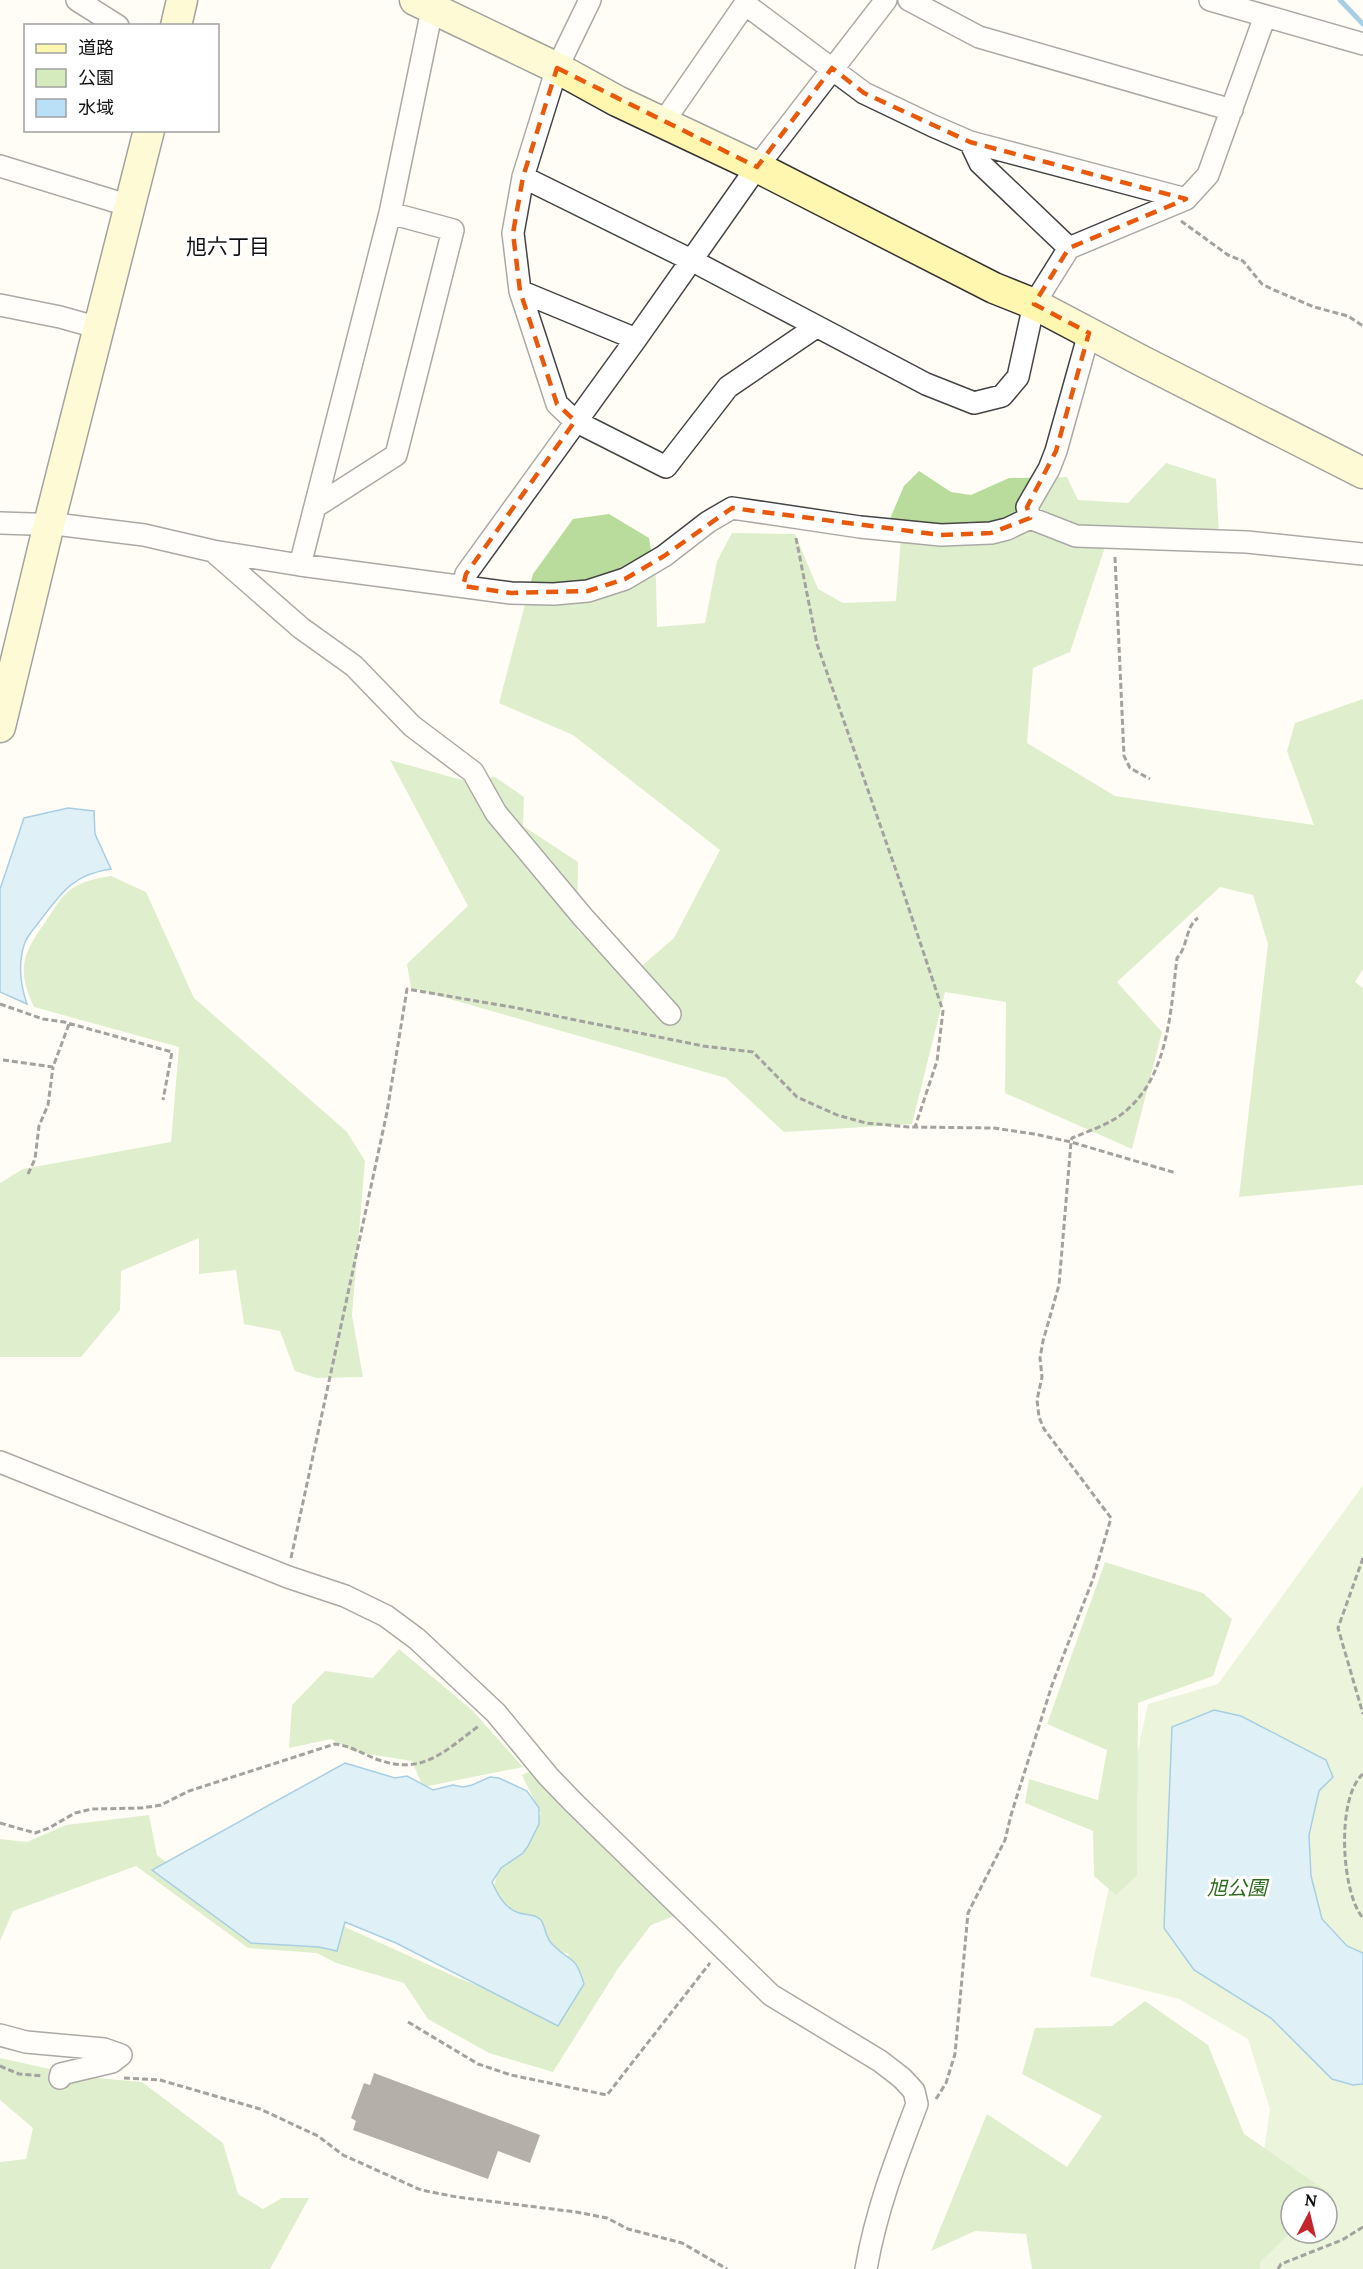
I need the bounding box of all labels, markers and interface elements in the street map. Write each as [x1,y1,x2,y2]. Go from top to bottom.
legend [24,24,219,132]
text: 道路 [78,36,114,59]
text: 公園 [78,66,114,89]
text: 水域 [78,96,114,119]
district label: 旭六丁目 [186,233,270,260]
park label: 旭公園 [1207,1875,1270,1900]
north arrow [1279,2185,1339,2245]
text: N [1303,2189,1318,2211]

